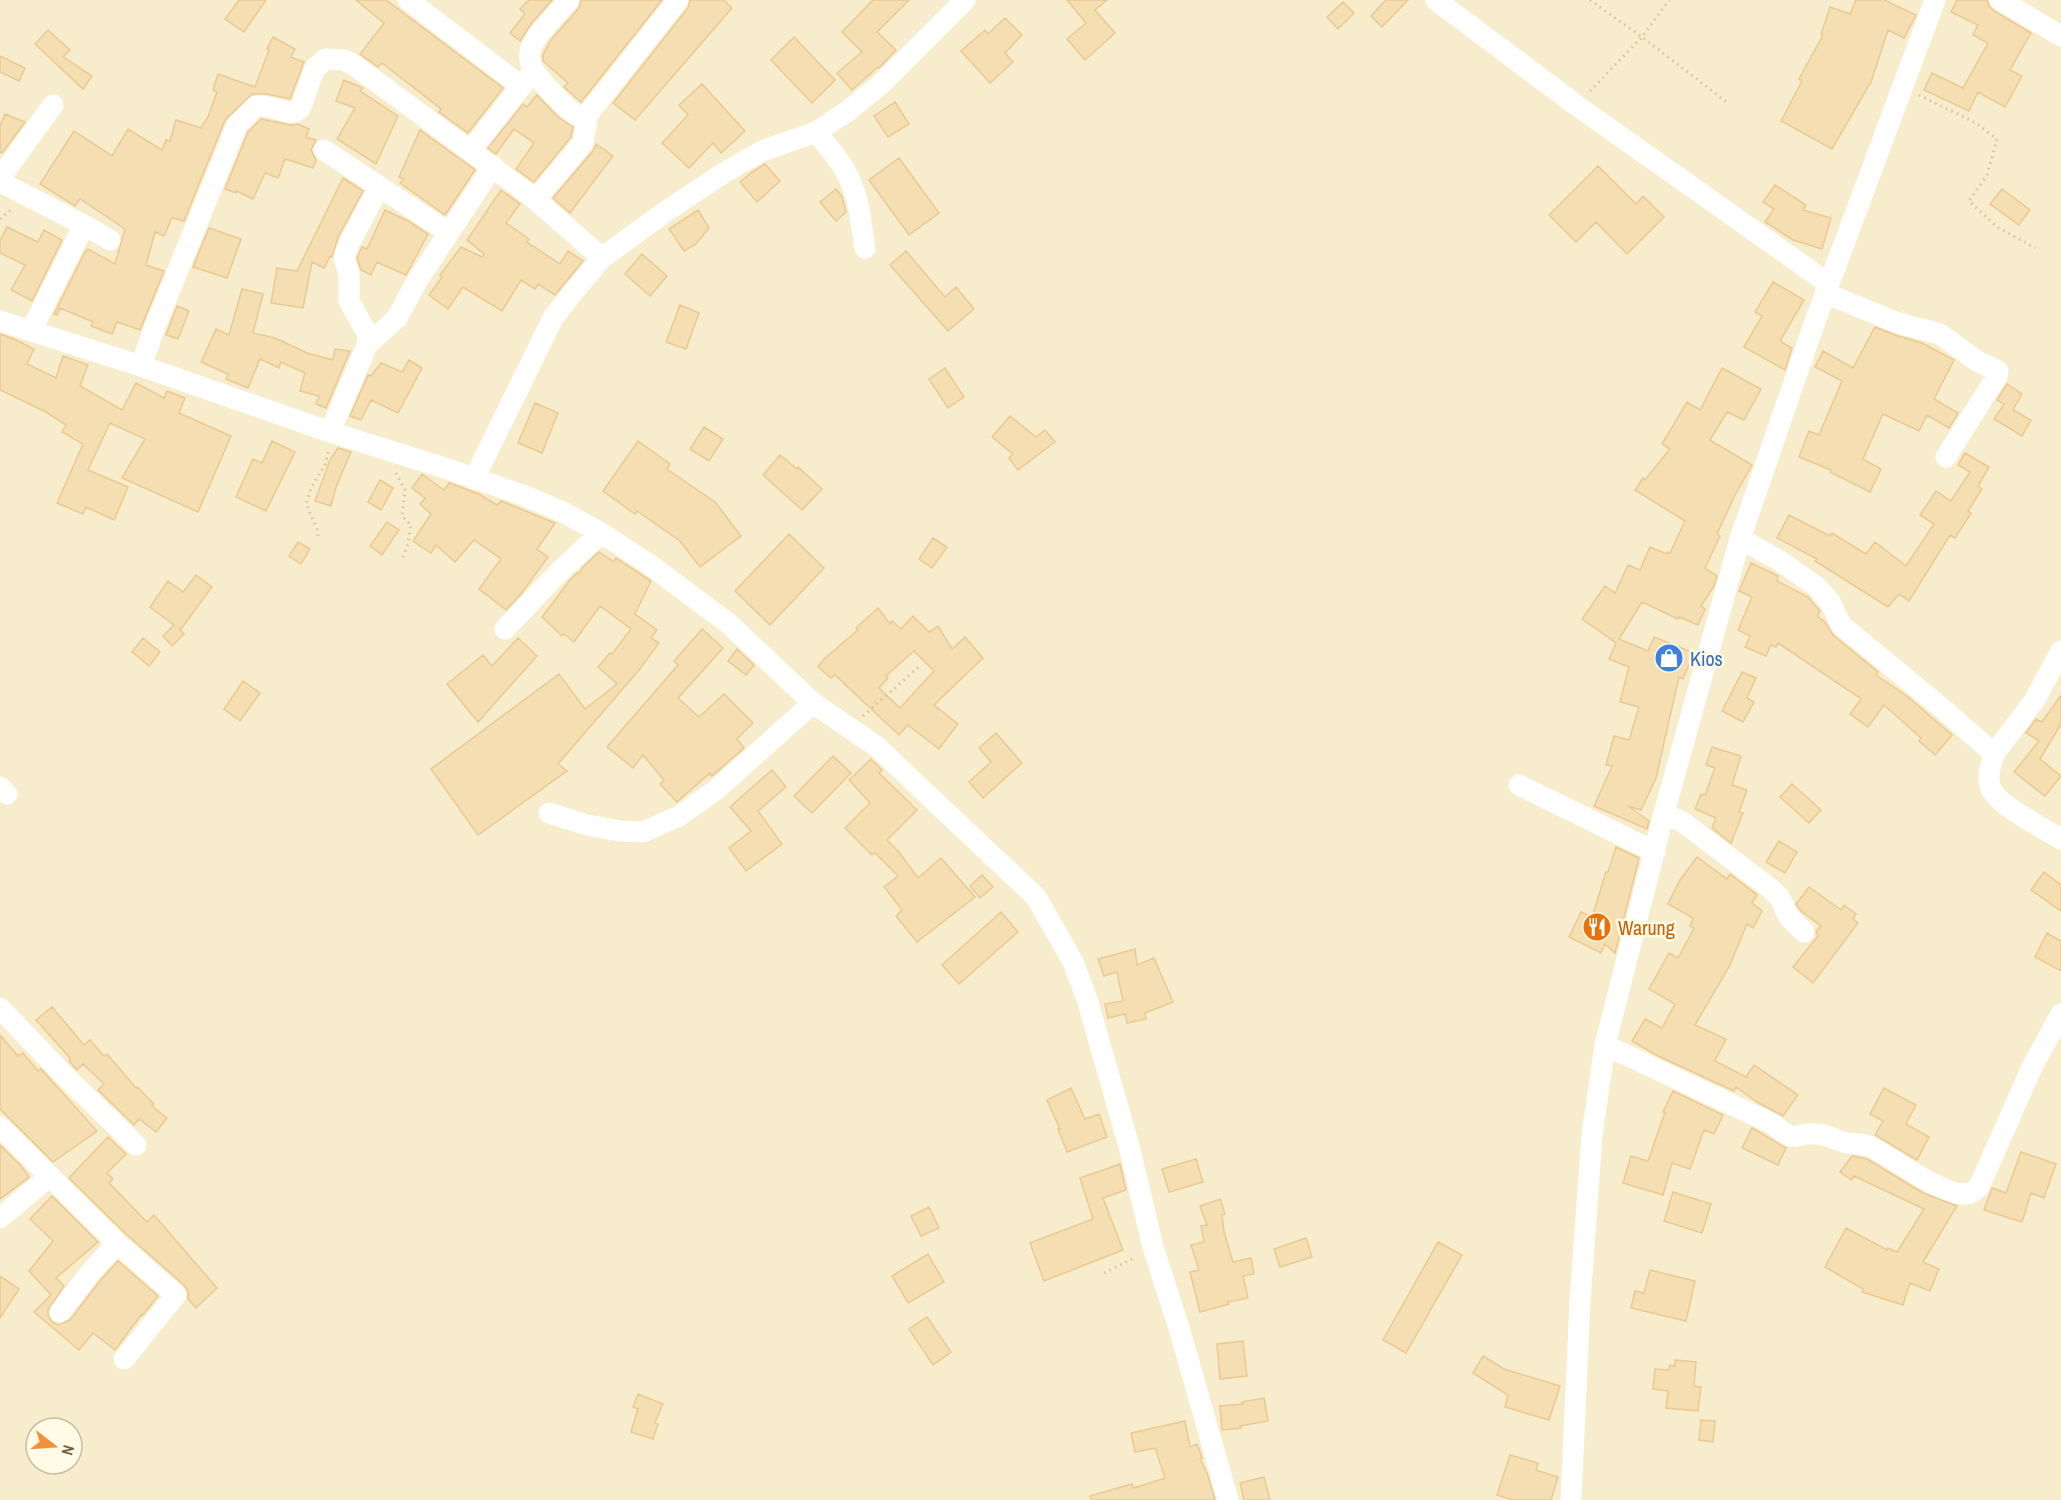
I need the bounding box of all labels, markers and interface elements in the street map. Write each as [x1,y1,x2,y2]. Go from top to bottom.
shop icon: Kios [1653,642,1685,674]
place label: Kios [1690,645,1723,672]
restaurant icon: Warung [1581,911,1613,943]
place label: Warung [1618,914,1675,941]
north arrow [24,1416,84,1476]
text: N [56,1443,80,1458]

